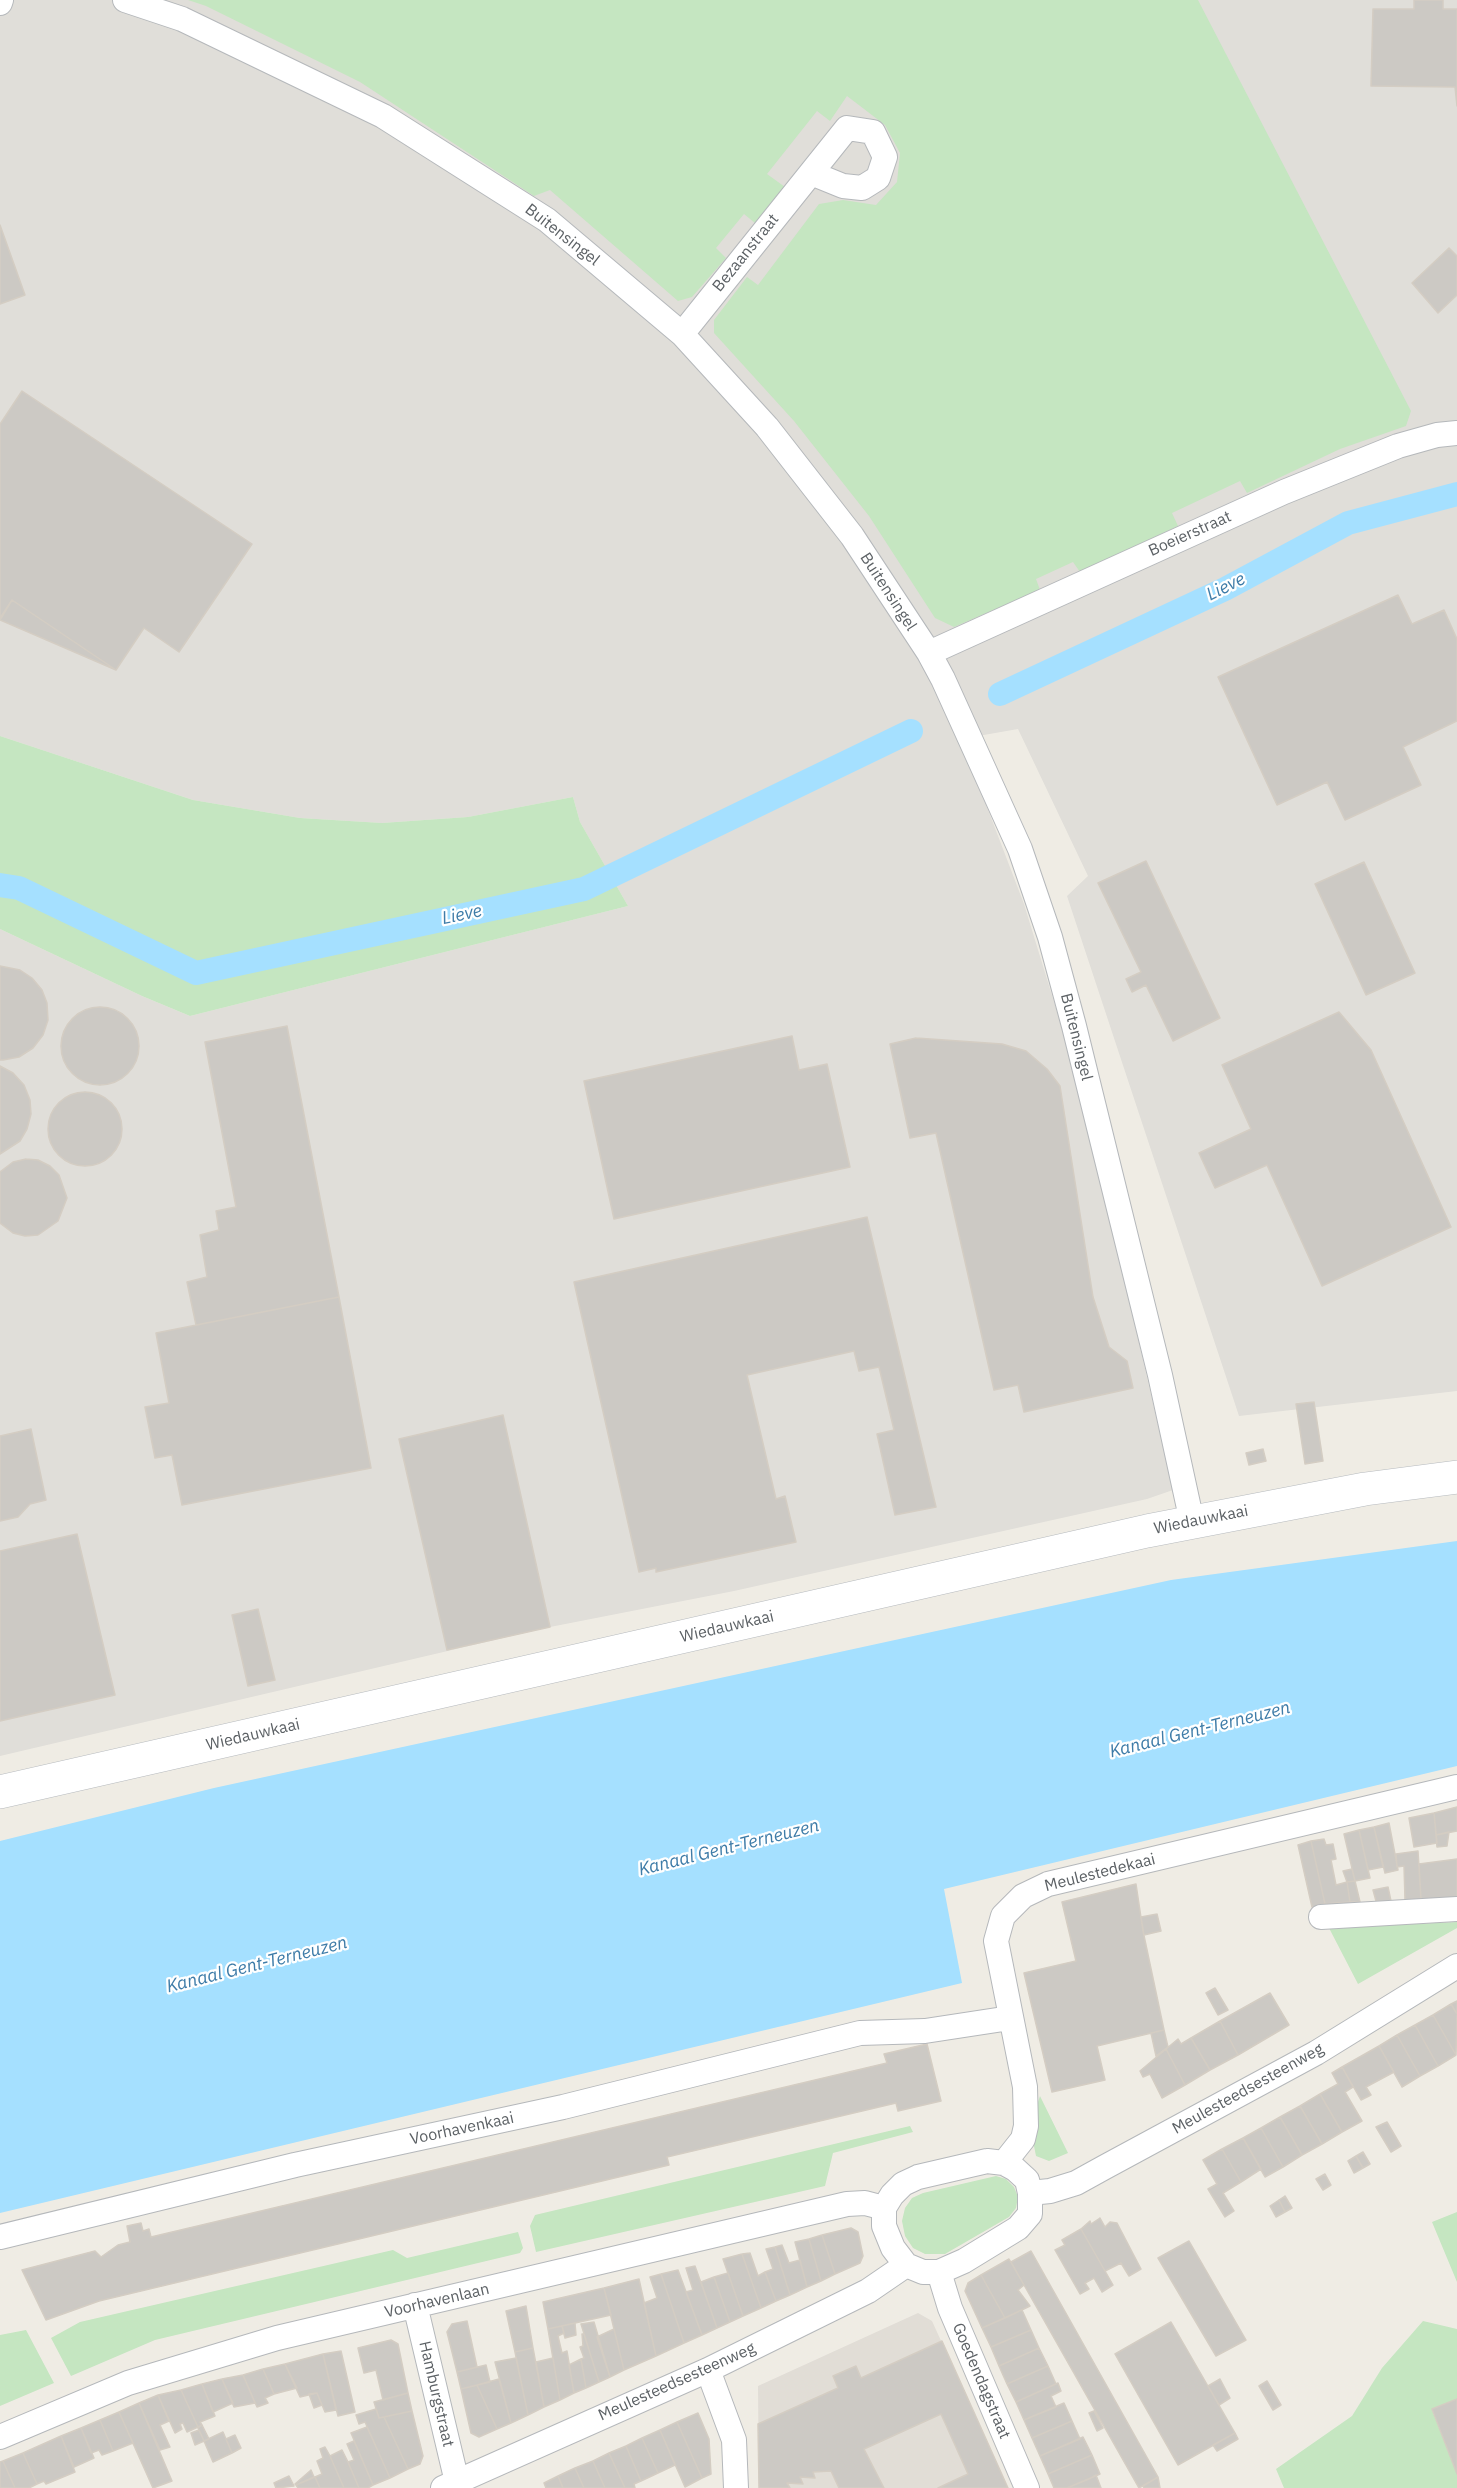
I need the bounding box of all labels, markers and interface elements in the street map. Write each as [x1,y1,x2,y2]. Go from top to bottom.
street label: Buitensingel [521,200,603,270]
street label: Bezaanstraat [709,210,783,296]
street label: Boeierstraat [1146,507,1234,561]
street label: Buitensingel [856,549,920,635]
water label: Lieve [1203,568,1249,606]
water label: Lieve [440,900,484,930]
street label: Buitensingel [1056,991,1096,1083]
street label: Wiedauwkaai [1152,1501,1250,1539]
street label: Wiedauwkaai [678,1607,776,1647]
water label: Kanaal Gent-Terneuzen [1107,1697,1293,1763]
street label: Wiedauwkaai [204,1715,302,1755]
water label: Kanaal Gent-Terneuzen [636,1815,822,1881]
street label: Meulestedekaai [1043,1850,1157,1896]
water label: Kanaal Gent-Terneuzen [164,1932,350,1998]
street label: Meulesteedsesteenweg [1169,2039,1327,2139]
street label: Voorhavenkaai [408,2109,516,2149]
street label: Voorhavenlaan [383,2280,491,2322]
street label: Goedendagstraat [948,2320,1014,2442]
street label: Hamburgstraat [415,2339,457,2449]
street label: Meulesteedsesteenweg [595,2339,759,2425]

